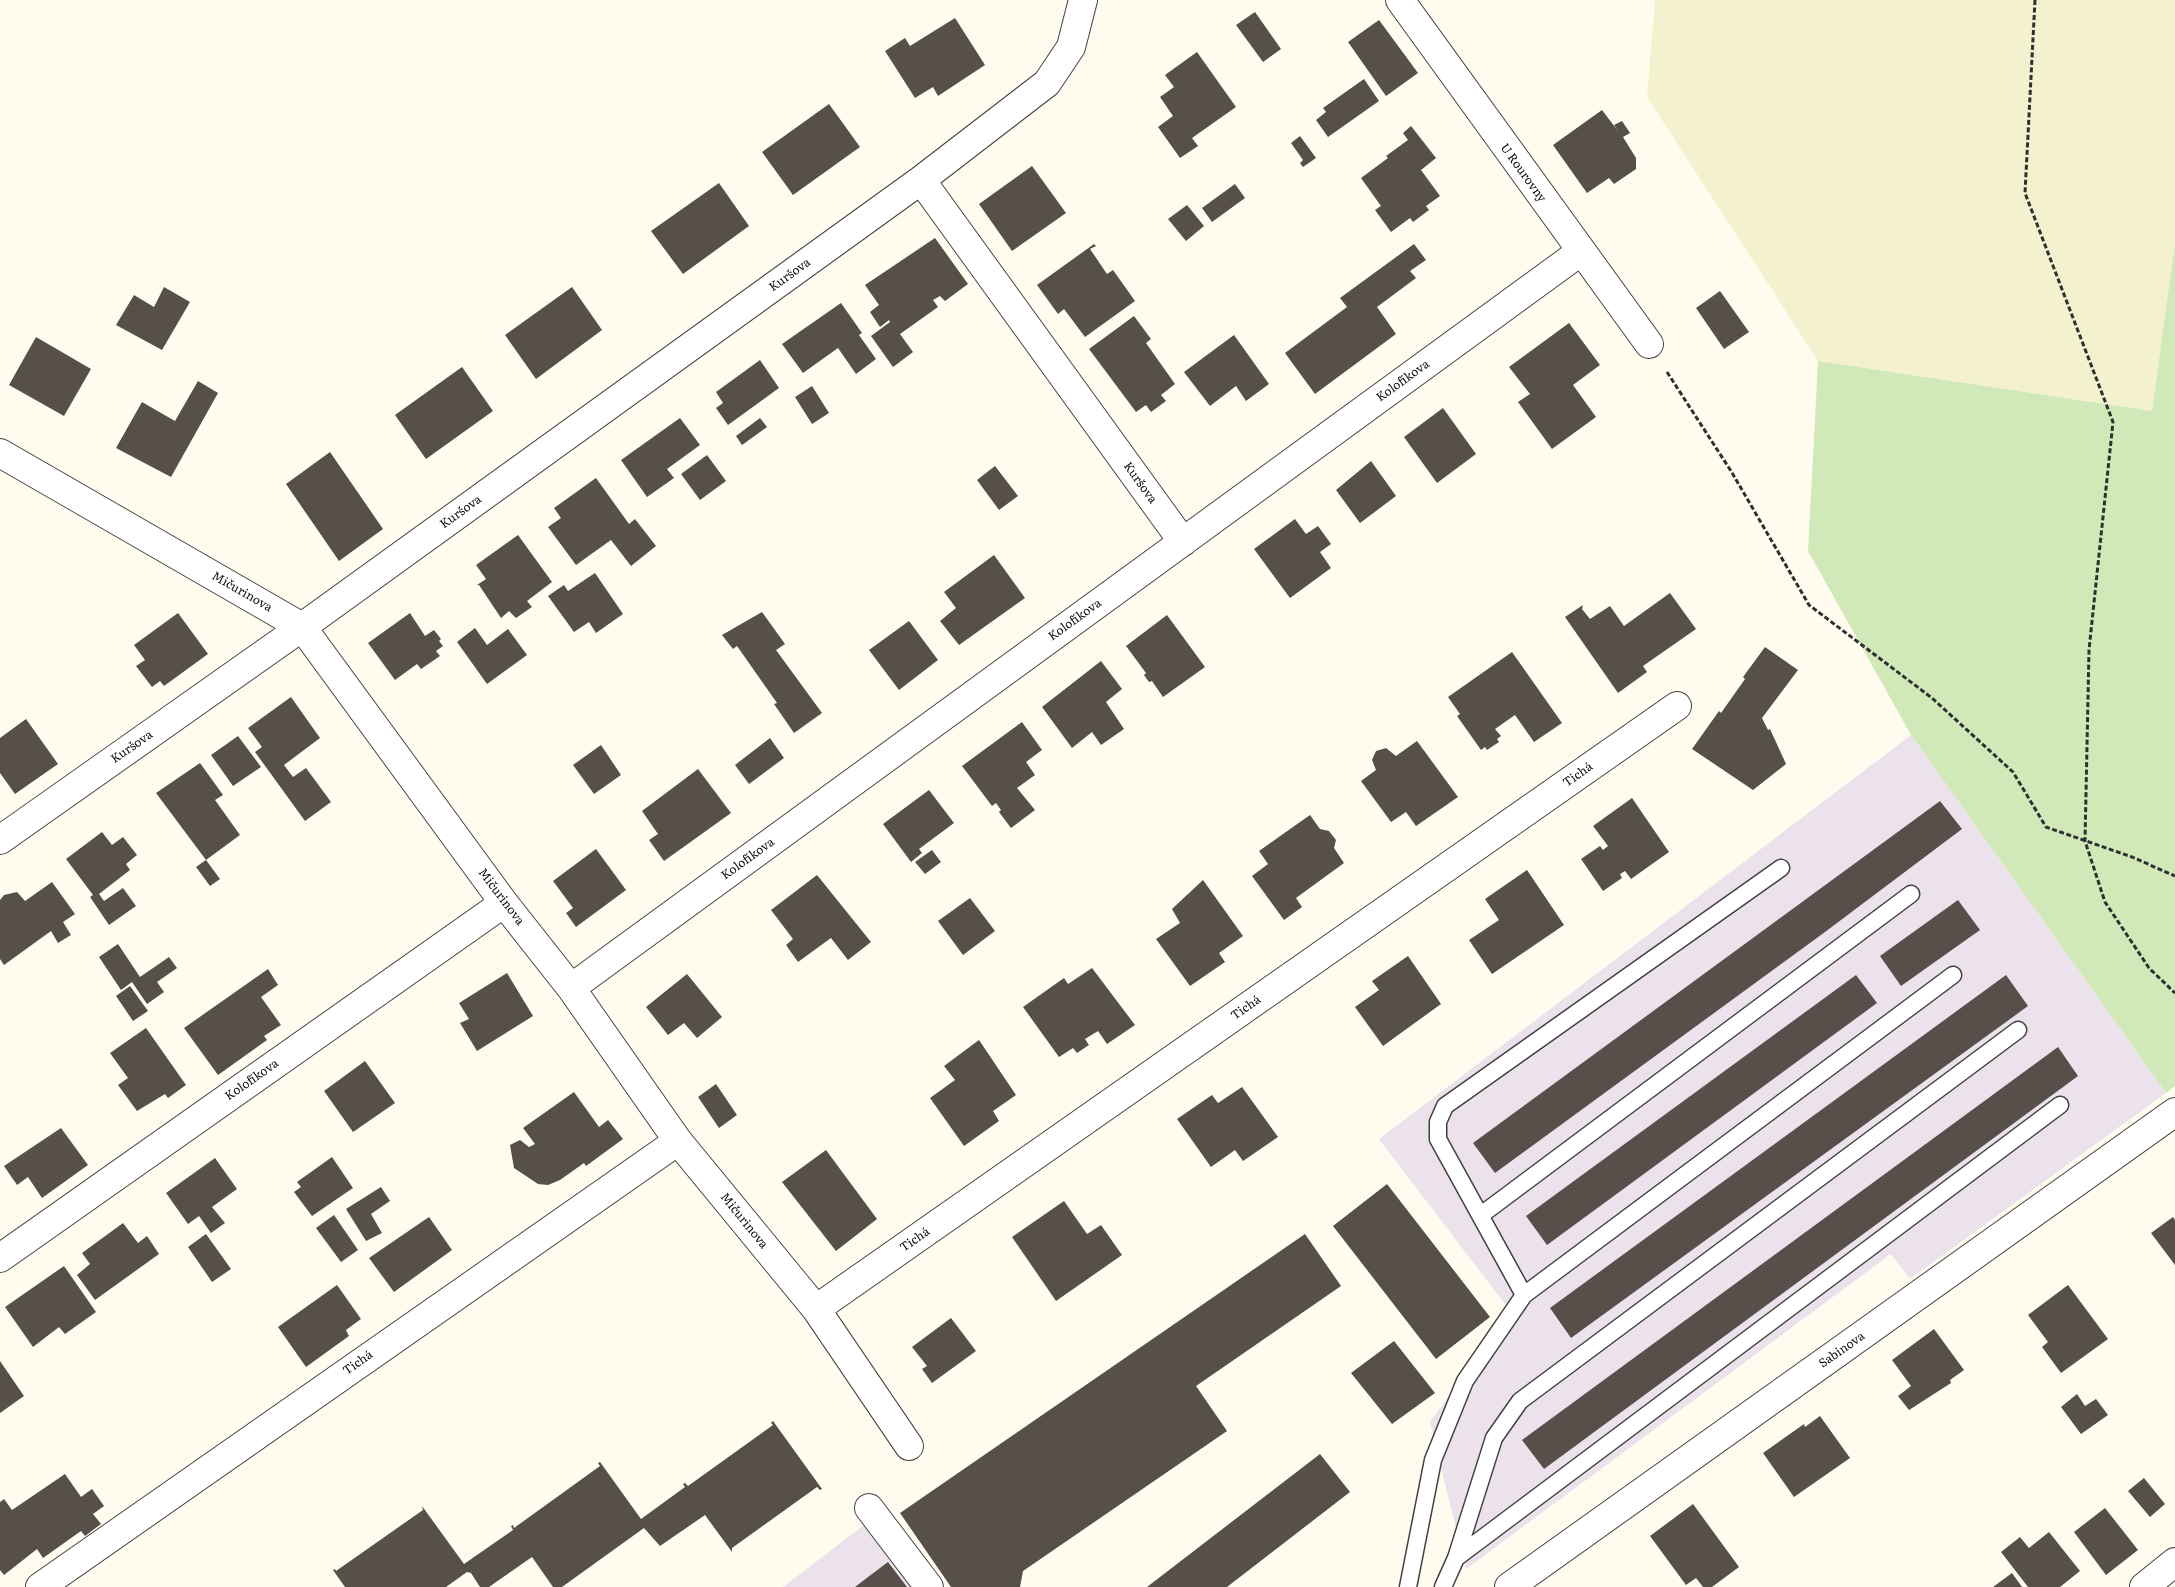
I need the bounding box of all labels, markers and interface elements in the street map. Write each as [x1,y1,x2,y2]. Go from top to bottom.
street label: U Rourovny [1497,141,1549,205]
street label: Kuršova [767,255,813,295]
street label: Kolofíkova [1374,357,1432,405]
street label: Kuršova [1120,460,1160,506]
street label: Kuršova [438,492,484,532]
street label: Mičurinova [209,569,275,615]
street label: Kolofíkova [1046,596,1104,644]
street label: Kuršova [108,727,156,767]
street label: Tichá [1560,760,1596,790]
street label: Kolofíkova [719,835,777,883]
street label: Mičurinova [475,866,527,928]
street label: Tichá [1228,993,1264,1023]
street label: Kolofíkova [222,1056,282,1104]
street label: Mičurinova [717,1190,771,1252]
street label: Tichá [897,1225,933,1255]
street label: Sabinova [1816,1329,1868,1371]
street label: Tichá [340,1348,376,1378]

